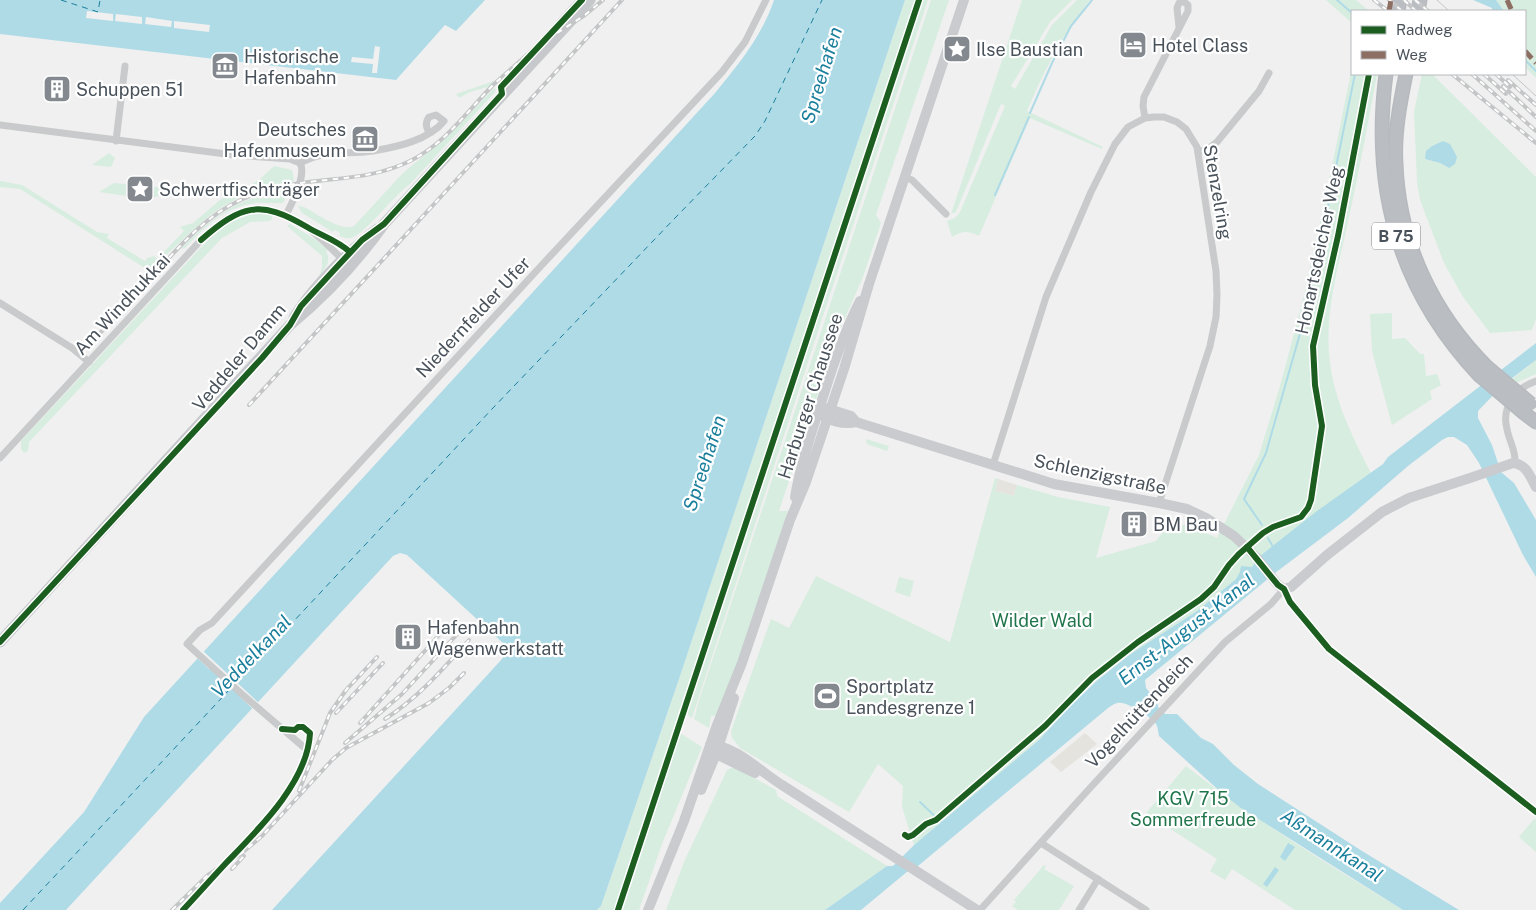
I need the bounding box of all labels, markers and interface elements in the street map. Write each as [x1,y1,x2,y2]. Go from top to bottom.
legend [1351,10,1526,75]
text: Radweg [1396,21,1453,38]
water label: Spreehafen [796,24,846,126]
hotel icon: Hotel Class [1118,30,1148,60]
place icon: Ilse Baustian [942,34,972,64]
place label: Hotel Class [1152,35,1248,56]
place label: Ilse Baustian [976,39,1083,60]
place label: Historische Hafenbahn [244,46,339,88]
text: Weg [1396,46,1427,63]
museum icon: Historische Hafenbahn [210,51,240,81]
building icon: Schuppen 51 [42,74,72,104]
place label: Schuppen 51 [76,79,184,100]
place label: Deutsches Hafenmuseum [224,119,346,161]
museum icon: Deutsches Hafenmuseum [350,124,380,154]
street label: Stenzelring [1199,143,1237,241]
street label: Honartsdeicher Weg [1291,164,1347,336]
place icon: Schwertfischträger [125,174,155,204]
place label: Schwertfischträger [159,179,320,200]
road number: B 75 [1372,222,1420,250]
street label: Am Windhukkai [70,249,174,359]
street label: Niedernfelder Ufer [412,252,534,382]
street label: Veddeler Damm [188,299,290,415]
street label: Harburger Chaussee [773,310,847,482]
water label: Spreehafen [678,412,730,514]
street label: Schlenzigstraße [1032,450,1168,498]
building icon: BM Bau [1119,509,1149,539]
place label: BM Bau [1153,514,1218,535]
water label: Ernst-August-Kanal [1113,569,1259,689]
water label: Veddelkanal [206,610,296,702]
park label: Wilder Wald [992,610,1092,631]
place label: Hafenbahn Wagenwerkstatt [427,617,564,659]
building icon: Hafenbahn Wagenwerkstatt [393,622,423,652]
street label: Vogelhüttendeich [1081,650,1197,772]
place label: Sportplatz Landesgrenze 1 [846,676,975,718]
sports icon: Sportplatz Landesgrenze 1 [812,681,842,711]
park label: KGV 715 Sommerfreude [1130,788,1256,830]
water label: Aßmannkanal [1277,804,1387,886]

